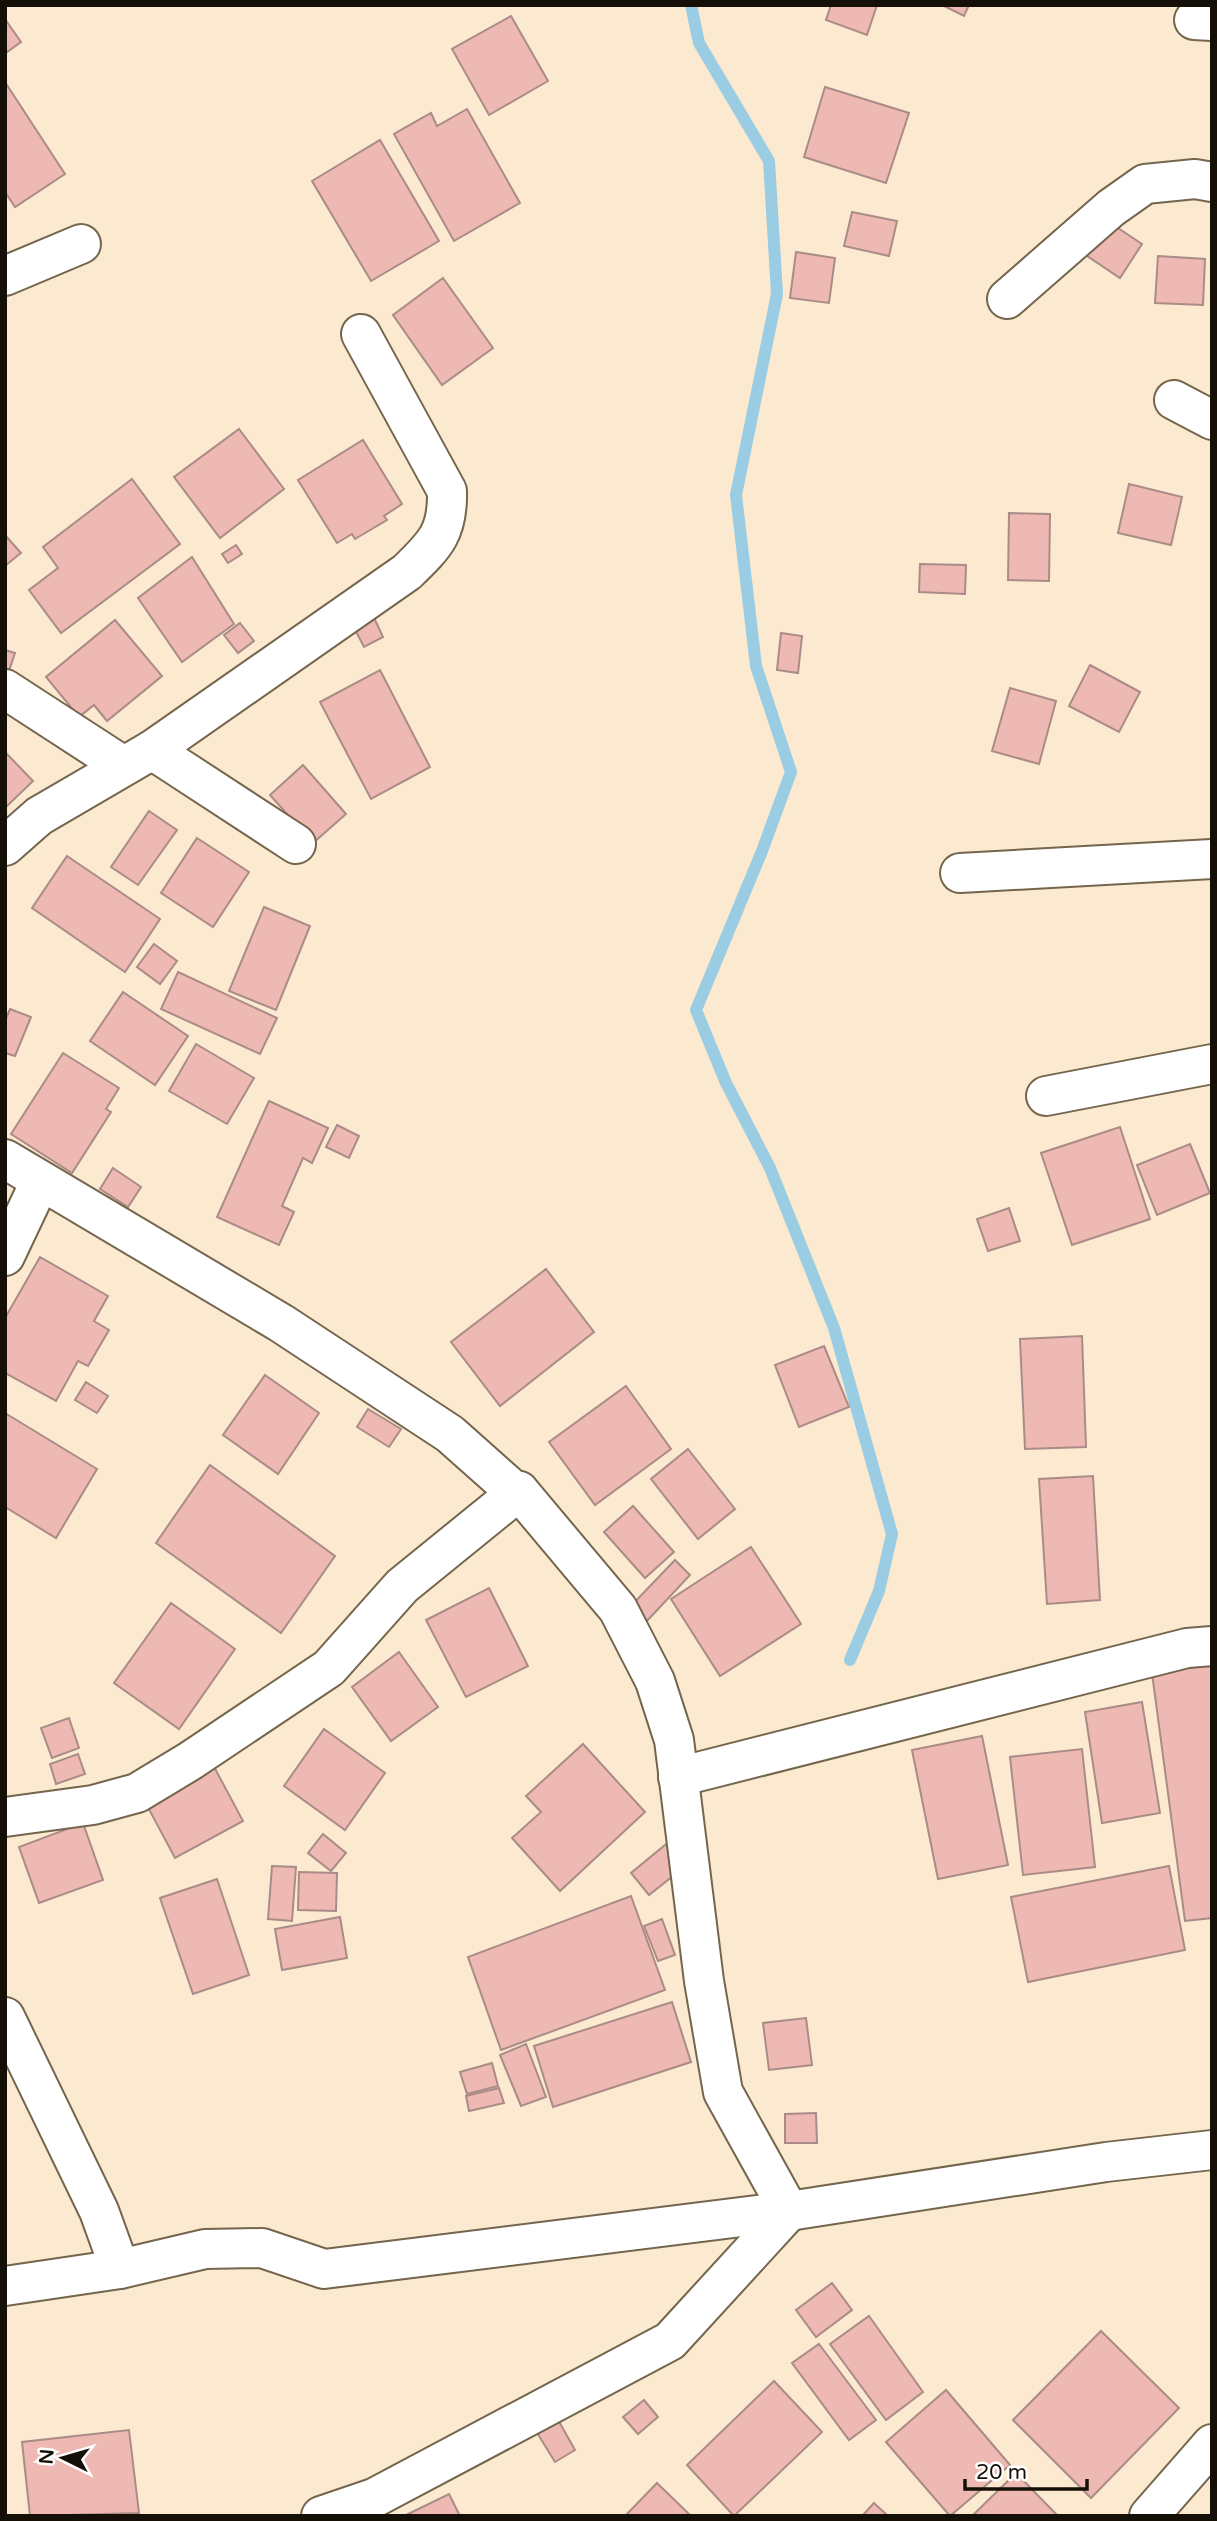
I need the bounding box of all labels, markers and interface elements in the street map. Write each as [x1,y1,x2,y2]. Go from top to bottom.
north arrow [28,2423,98,2493]
text: N [35,2448,59,2465]
scale bar [965,2448,1088,2492]
text: 20 m [976,2460,1027,2485]

